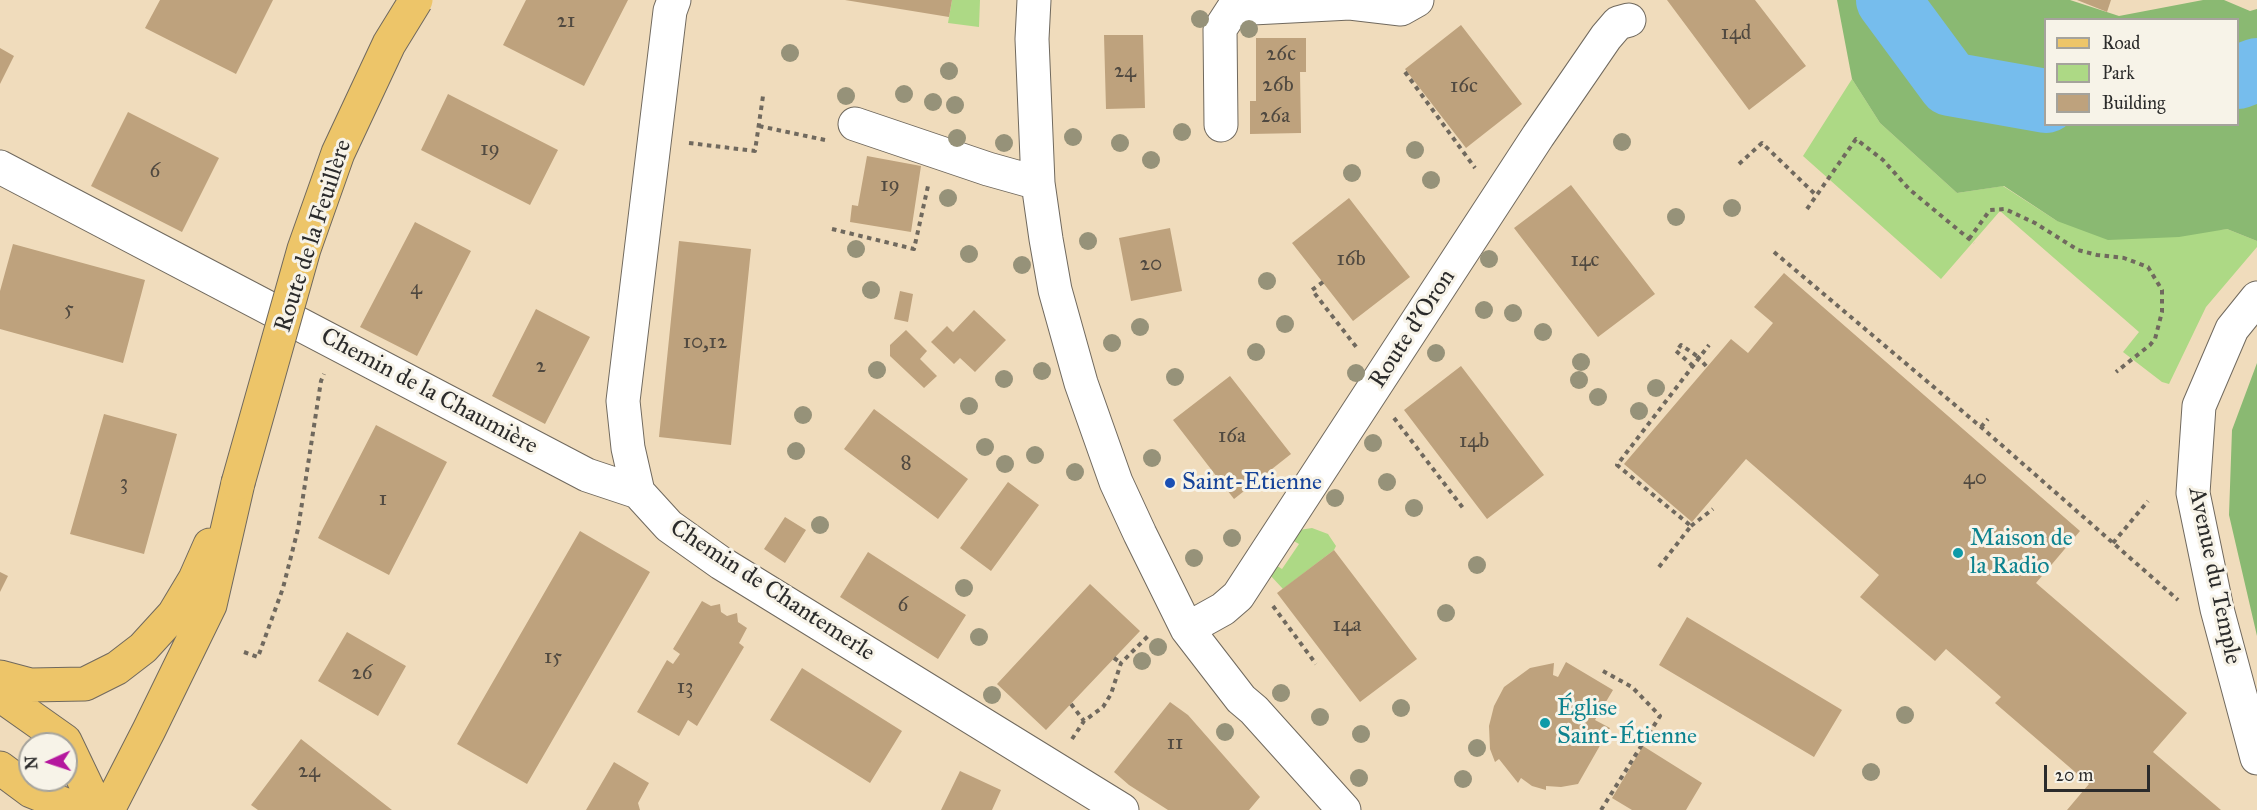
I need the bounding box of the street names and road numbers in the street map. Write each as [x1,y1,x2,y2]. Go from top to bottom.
street label: Route de la Feuillère [269,136,359,336]
street label: Route d'Oron [1364,264,1462,394]
street label: Chemin de la Chaumière [316,323,542,461]
street label: Avenue du Temple [2181,485,2247,667]
street label: Chemin de Chantemerle [664,514,880,668]

